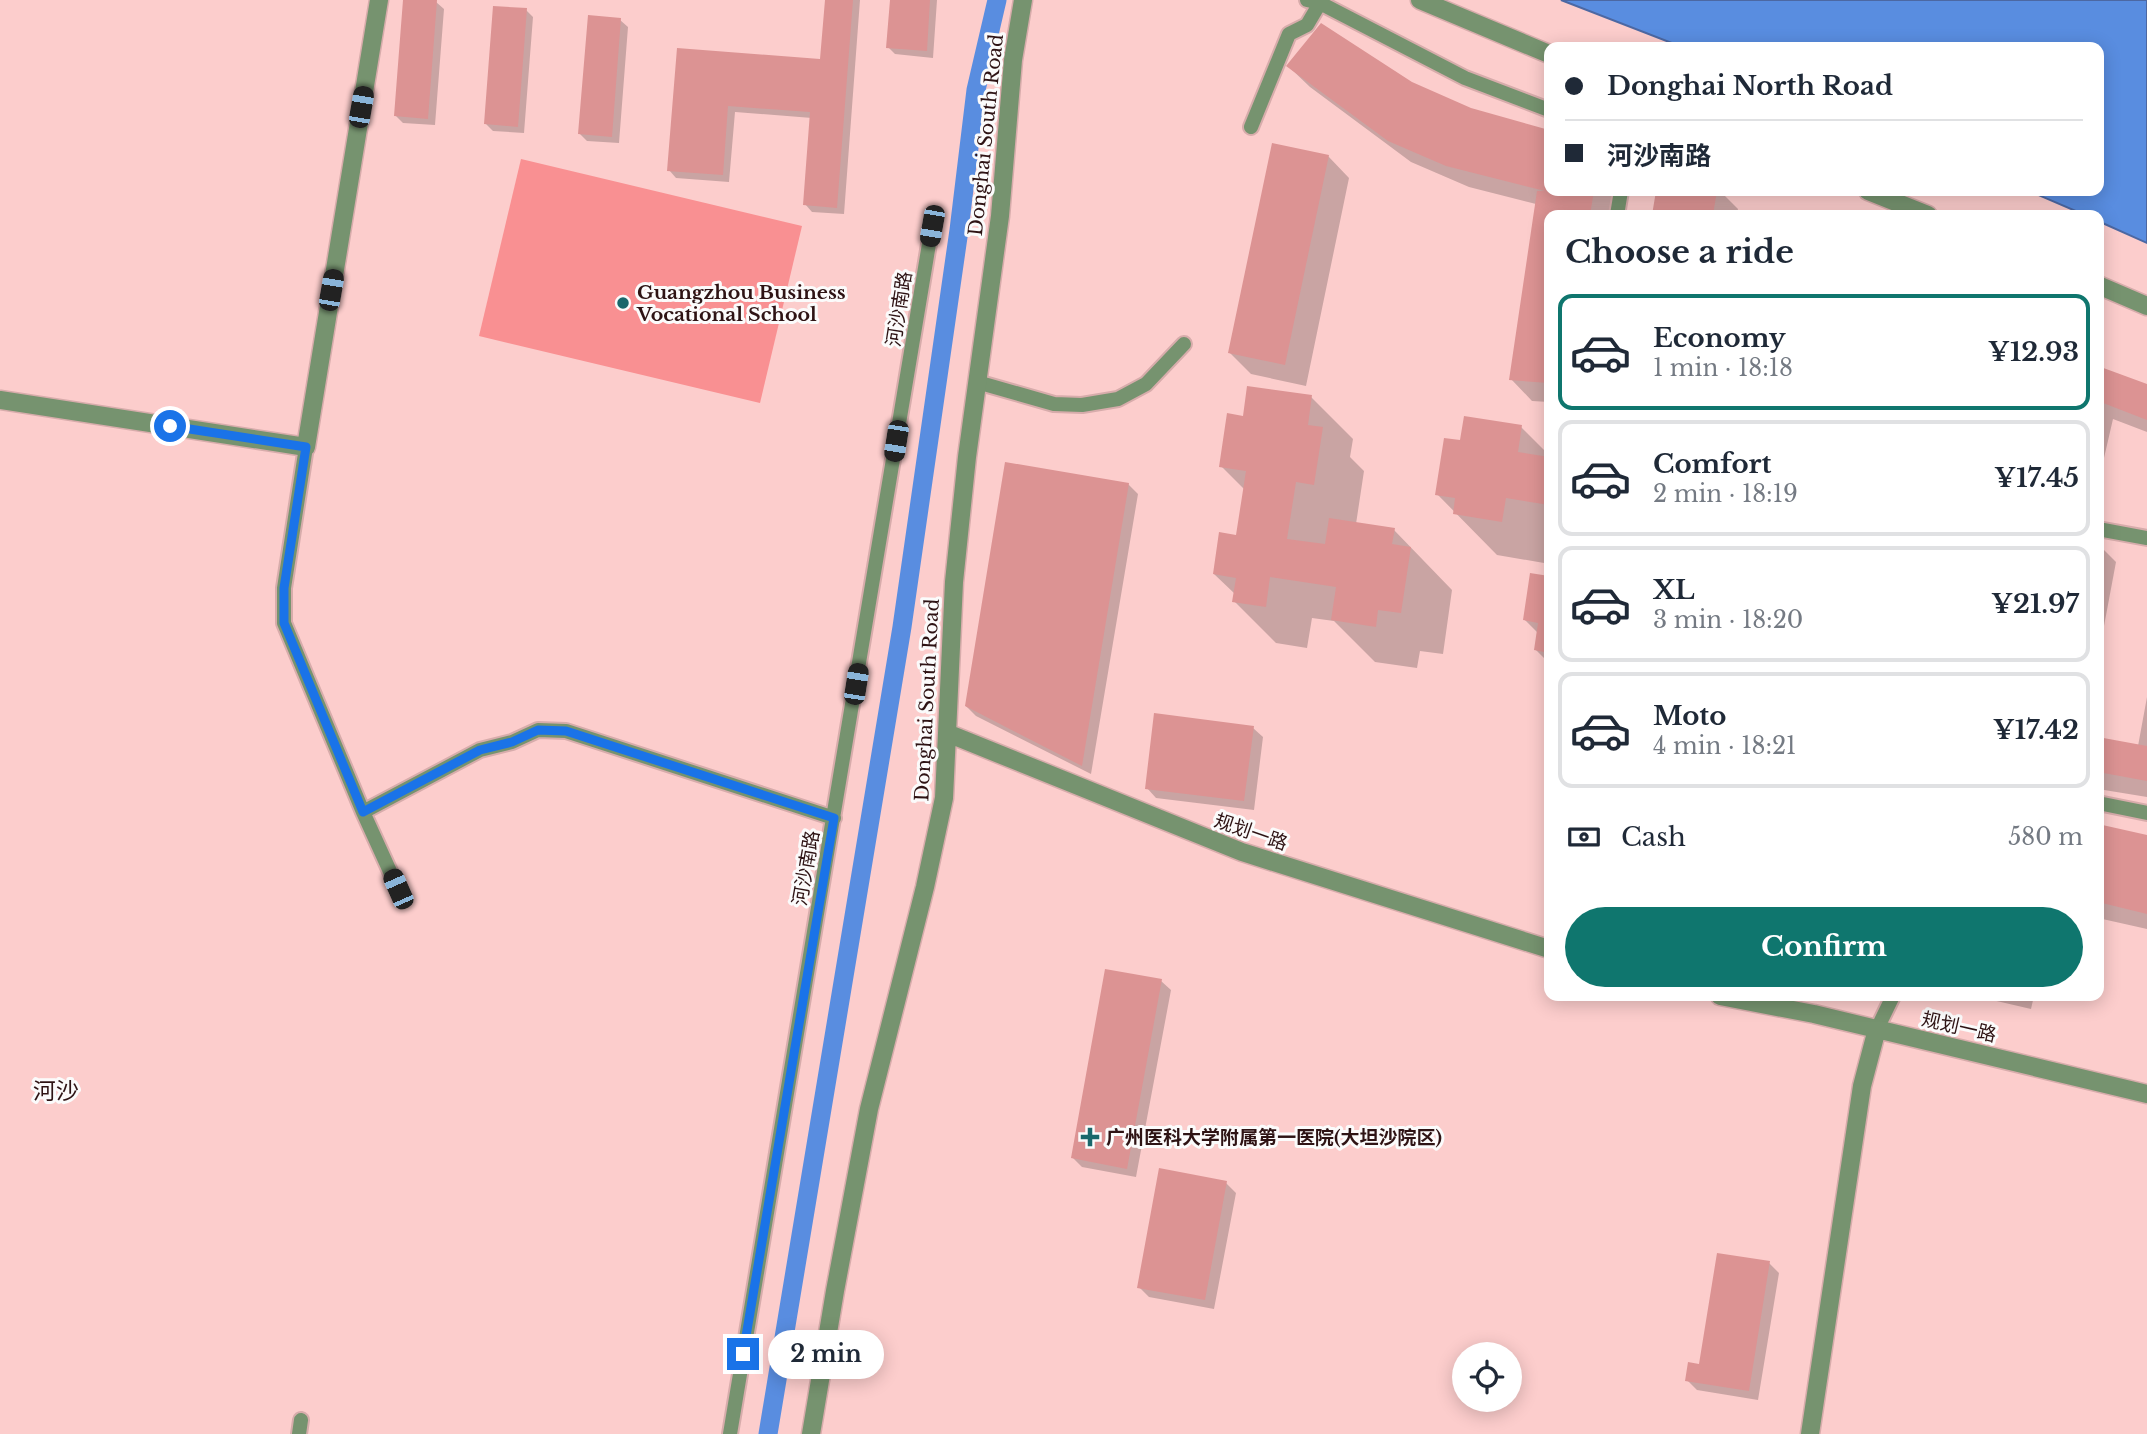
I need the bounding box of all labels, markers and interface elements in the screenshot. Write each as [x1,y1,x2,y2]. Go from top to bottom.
street label: Donghai South Road [964,33,1008,237]
text: Donghai North Road [1607,70,1893,102]
car [348,84,375,130]
text: 河沙南路 [1607,140,1711,172]
car [919,203,946,249]
text: Choose a ride [1565,232,1794,272]
car [318,267,345,313]
street label: 河沙南路 [882,270,916,348]
place label: Guangzhou Business Vocational School [636,281,846,326]
marker: Guangzhou Business Vocational School [615,295,631,311]
icon: car [1569,321,1632,384]
text: Economy [1653,322,1786,354]
text: ¥12.93 [1988,336,2079,368]
text: 1 min · 18:18 [1653,354,1793,382]
route start [154,410,186,442]
car [883,419,910,463]
icon: car [1569,447,1632,510]
text: Comfort [1653,448,1771,480]
text: ¥17.45 [1994,462,2079,494]
text: 2 min · 18:19 [1653,480,1798,508]
icon: car [1569,573,1632,636]
text: XL [1653,574,1695,606]
text: ¥21.97 [1991,588,2079,620]
street label: Donghai South Road [910,598,944,802]
text: 3 min · 18:20 [1653,606,1803,634]
car [843,662,870,706]
icon: car [1569,699,1632,762]
text: Moto [1653,700,1726,732]
text: ¥17.42 [1993,714,2079,746]
text: 4 min · 18:21 [1653,732,1796,760]
street label: 规划一路 [1211,809,1291,855]
icon: cash [1565,818,1603,856]
text: Cash [1621,821,1686,853]
text: 580 m [2008,823,2083,851]
street label: 河沙南路 [788,829,824,907]
car [380,866,417,912]
button: Confirm [1565,907,2083,987]
street label: 规划一路 [1919,1007,1999,1047]
district label: 河沙 [33,1077,79,1105]
place label: 广州医科大学附属第一医院(大坦沙院区) [1106,1126,1442,1149]
marker: 广州医科大学附属第一医院(大坦沙院区) [1080,1127,1100,1147]
callout: 2 min [768,1330,883,1378]
route end [727,1338,759,1370]
text: 2 min [790,1340,862,1368]
map controls [1452,1342,1522,1412]
button: locate [1452,1342,1522,1412]

